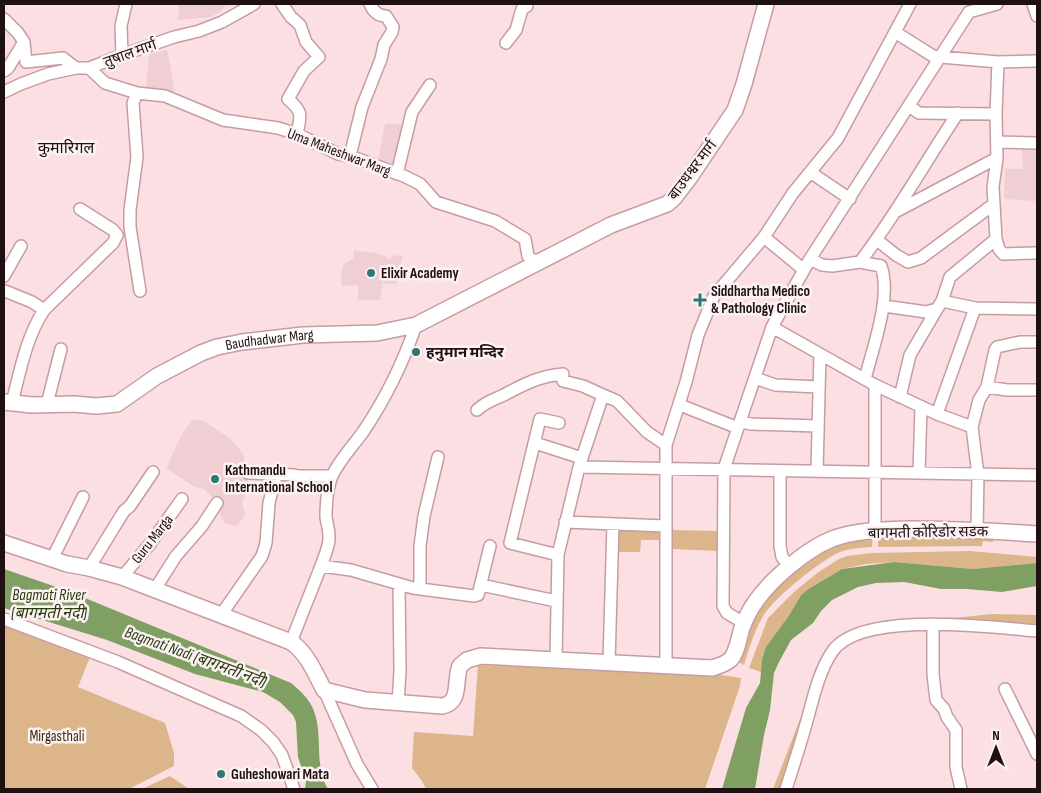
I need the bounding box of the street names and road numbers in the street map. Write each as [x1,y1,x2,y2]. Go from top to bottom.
street label: तुषाल मार्ग [101,35,160,72]
street label: Uma Maheshwar Marg [284,124,393,181]
street label: बाउधश्वर मार्ग [664,136,722,204]
street label: Baudhadwar Marg [224,326,314,355]
street label: Guru Marga [127,511,178,568]
street label: बागमती कोरिडोर सडक [868,522,989,543]

